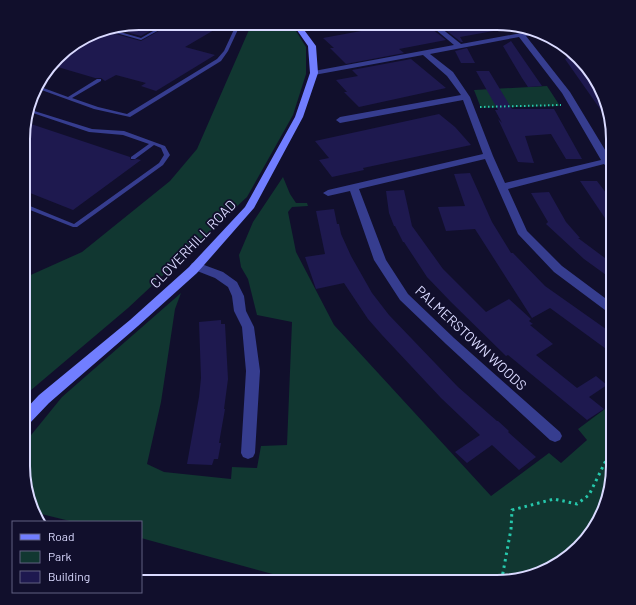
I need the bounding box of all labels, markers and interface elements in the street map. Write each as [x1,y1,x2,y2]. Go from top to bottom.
street label: CLOVERHILL ROAD [146,196,239,291]
street label: PALMERSTOWN WOODS [412,282,530,394]
legend [12,521,142,593]
text: Road [48,529,75,543]
text: Park [48,549,72,563]
text: Building [48,569,90,583]

